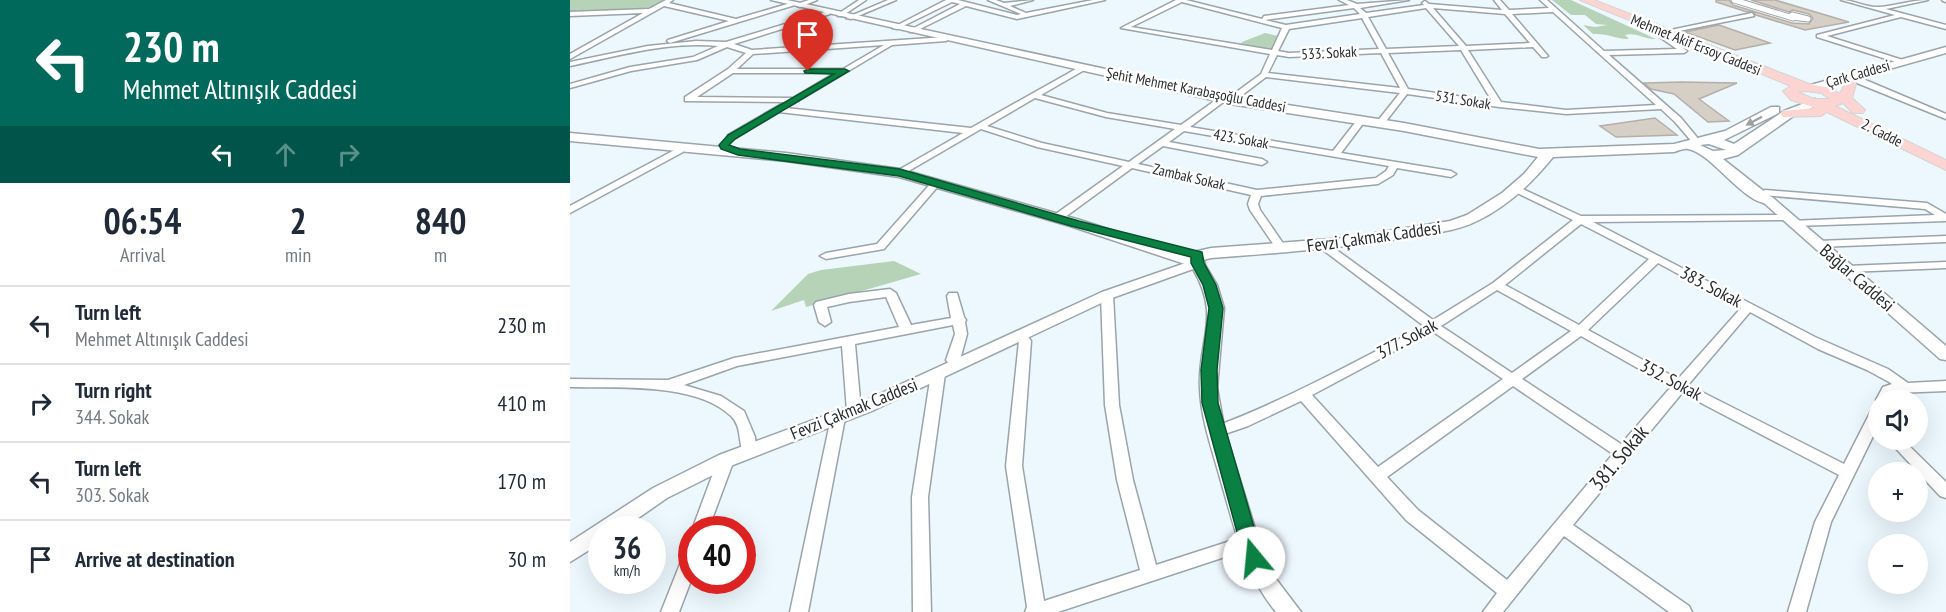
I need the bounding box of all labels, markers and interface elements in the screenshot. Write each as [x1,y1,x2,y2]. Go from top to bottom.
pin [782,9,833,71]
street label: Mehmet Akif Ersoy Caddesi [1628,10,1764,79]
icon: arrive [791,18,824,51]
text: 230 m [123,19,220,74]
icon: left [24,24,102,102]
street label: 533. Sokak [1301,42,1357,63]
street label: Çark Caddesi [1824,55,1892,92]
street label: Şehit Mehmet Karabaşoğlu Caddesi [1105,63,1287,116]
text: Mehmet Altınışık Caddesi [123,72,357,106]
street label: 531. Sokak [1434,86,1492,113]
street label: 2. Cadde [1859,114,1906,151]
one-way arrow [1746,116,1763,126]
street label: 423. Sokak [1212,124,1270,153]
icon: left [206,138,239,171]
icon: ahead [269,138,302,171]
icon: right [332,138,365,171]
street label: Zambak Sokak [1151,159,1227,194]
text: 06:54 [104,197,181,244]
text: 2 [289,197,307,244]
text: 840 [415,197,466,244]
street label: Fevzi Çakmak Caddesi [1305,216,1443,257]
street label: Bağlar Caddesi [1815,239,1900,316]
text: Arrival [120,242,165,268]
text: min [285,242,311,268]
text: m [434,242,447,268]
street label: 383. Sokak [1676,261,1746,312]
text: Turn left [75,298,141,326]
icon: left [24,309,57,342]
text: 230 m [497,311,546,339]
street label: 377. Sokak [1373,313,1441,364]
text: Mehmet Altınışık Caddesi [75,326,249,352]
street label: 352. Sokak [1636,354,1706,405]
street label: Fevzi Çakmak Caddesi [787,373,921,445]
text: Turn right [75,376,152,404]
icon: right [24,387,57,420]
text: 410 m [497,389,546,417]
map controls [1868,390,1928,594]
button: sound [1868,390,1928,450]
text: 344. Sokak [75,404,149,430]
street label: 381. Sokak [1583,419,1654,496]
text: Turn left [75,454,141,482]
button: + [1868,462,1928,522]
icon: left [24,465,57,498]
text: 170 m [497,467,546,495]
text: 303. Sokak [75,482,149,508]
speed limit sign: 40 [678,516,756,594]
position arrow [1222,526,1286,590]
text: 36 [613,528,641,567]
button: − [1868,534,1928,594]
icon: arrive [24,543,57,576]
text: Arrive at destination [75,545,235,573]
text: 30 m [507,545,546,573]
text: km/h [614,561,640,580]

